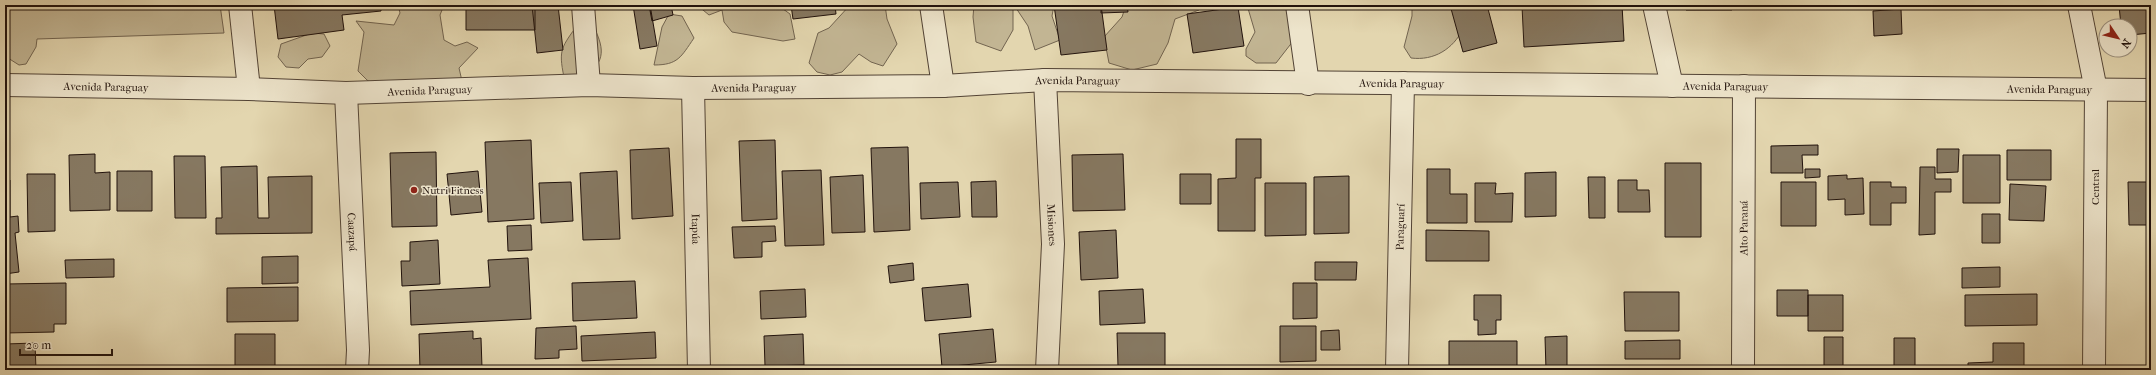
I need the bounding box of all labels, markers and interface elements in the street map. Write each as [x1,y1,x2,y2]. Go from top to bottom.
north arrow [2098,18,2138,58]
text: N [2118,36,2134,51]
street label: Avenida Paraguay [1034,73,1121,87]
street label: Avenida Paraguay [1358,76,1445,90]
street label: Avenida Paraguay [62,79,150,94]
street label: Avenida Paraguay [1682,79,1769,93]
street label: Avenida Paraguay [710,81,797,94]
street label: Avenida Paraguay [386,82,474,98]
street label: Avenida Paraguay [2006,82,2093,96]
street label: Central [2089,169,2102,205]
place label: Nutri Fitness [422,184,483,197]
marker: Nutri Fitness [409,185,419,195]
street label: Alto Paraná [1737,200,1750,256]
street label: Paraguarí [1393,203,1407,251]
street label: Misiones [1045,204,1060,246]
street label: Caazapá [345,212,360,252]
street label: Itapúa [689,214,703,245]
scale bar [20,331,112,357]
text: 20 m [26,338,51,352]

